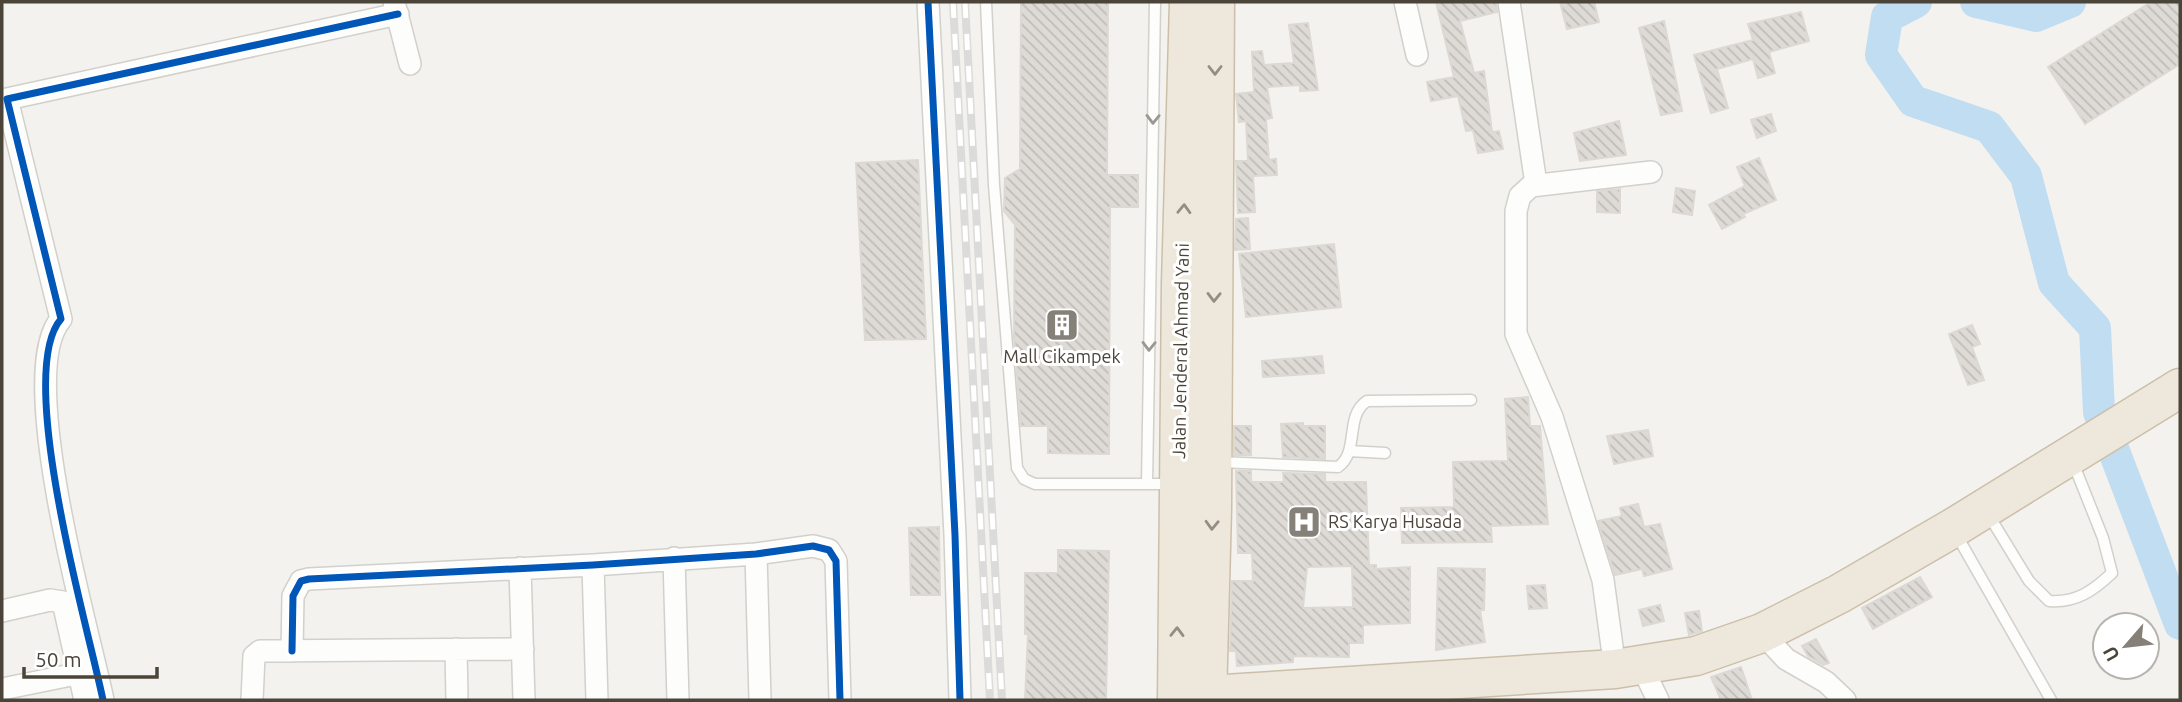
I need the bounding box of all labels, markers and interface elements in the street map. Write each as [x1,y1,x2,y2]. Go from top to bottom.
one-way arrow [1207,65,1223,76]
one-way arrow [1145,114,1161,125]
one-way arrow [1176,203,1191,214]
street label: Jalan Jenderal Ahmad Yani [1168,243,1192,459]
one-way arrow [1206,293,1222,303]
building icon: Mall Cikampek [1043,306,1081,344]
one-way arrow [1141,342,1157,352]
place label: Mall Cikampek [1003,346,1121,366]
hospital icon: RS Karya Husada [1285,503,1323,541]
place label: RS Karya Husada [1328,511,1462,531]
one-way arrow [1204,520,1219,531]
north arrow [2091,611,2161,681]
one-way arrow [1170,626,1185,637]
scale bar [24,636,158,680]
text: U [2098,643,2124,665]
text: 50 m [35,647,82,671]

